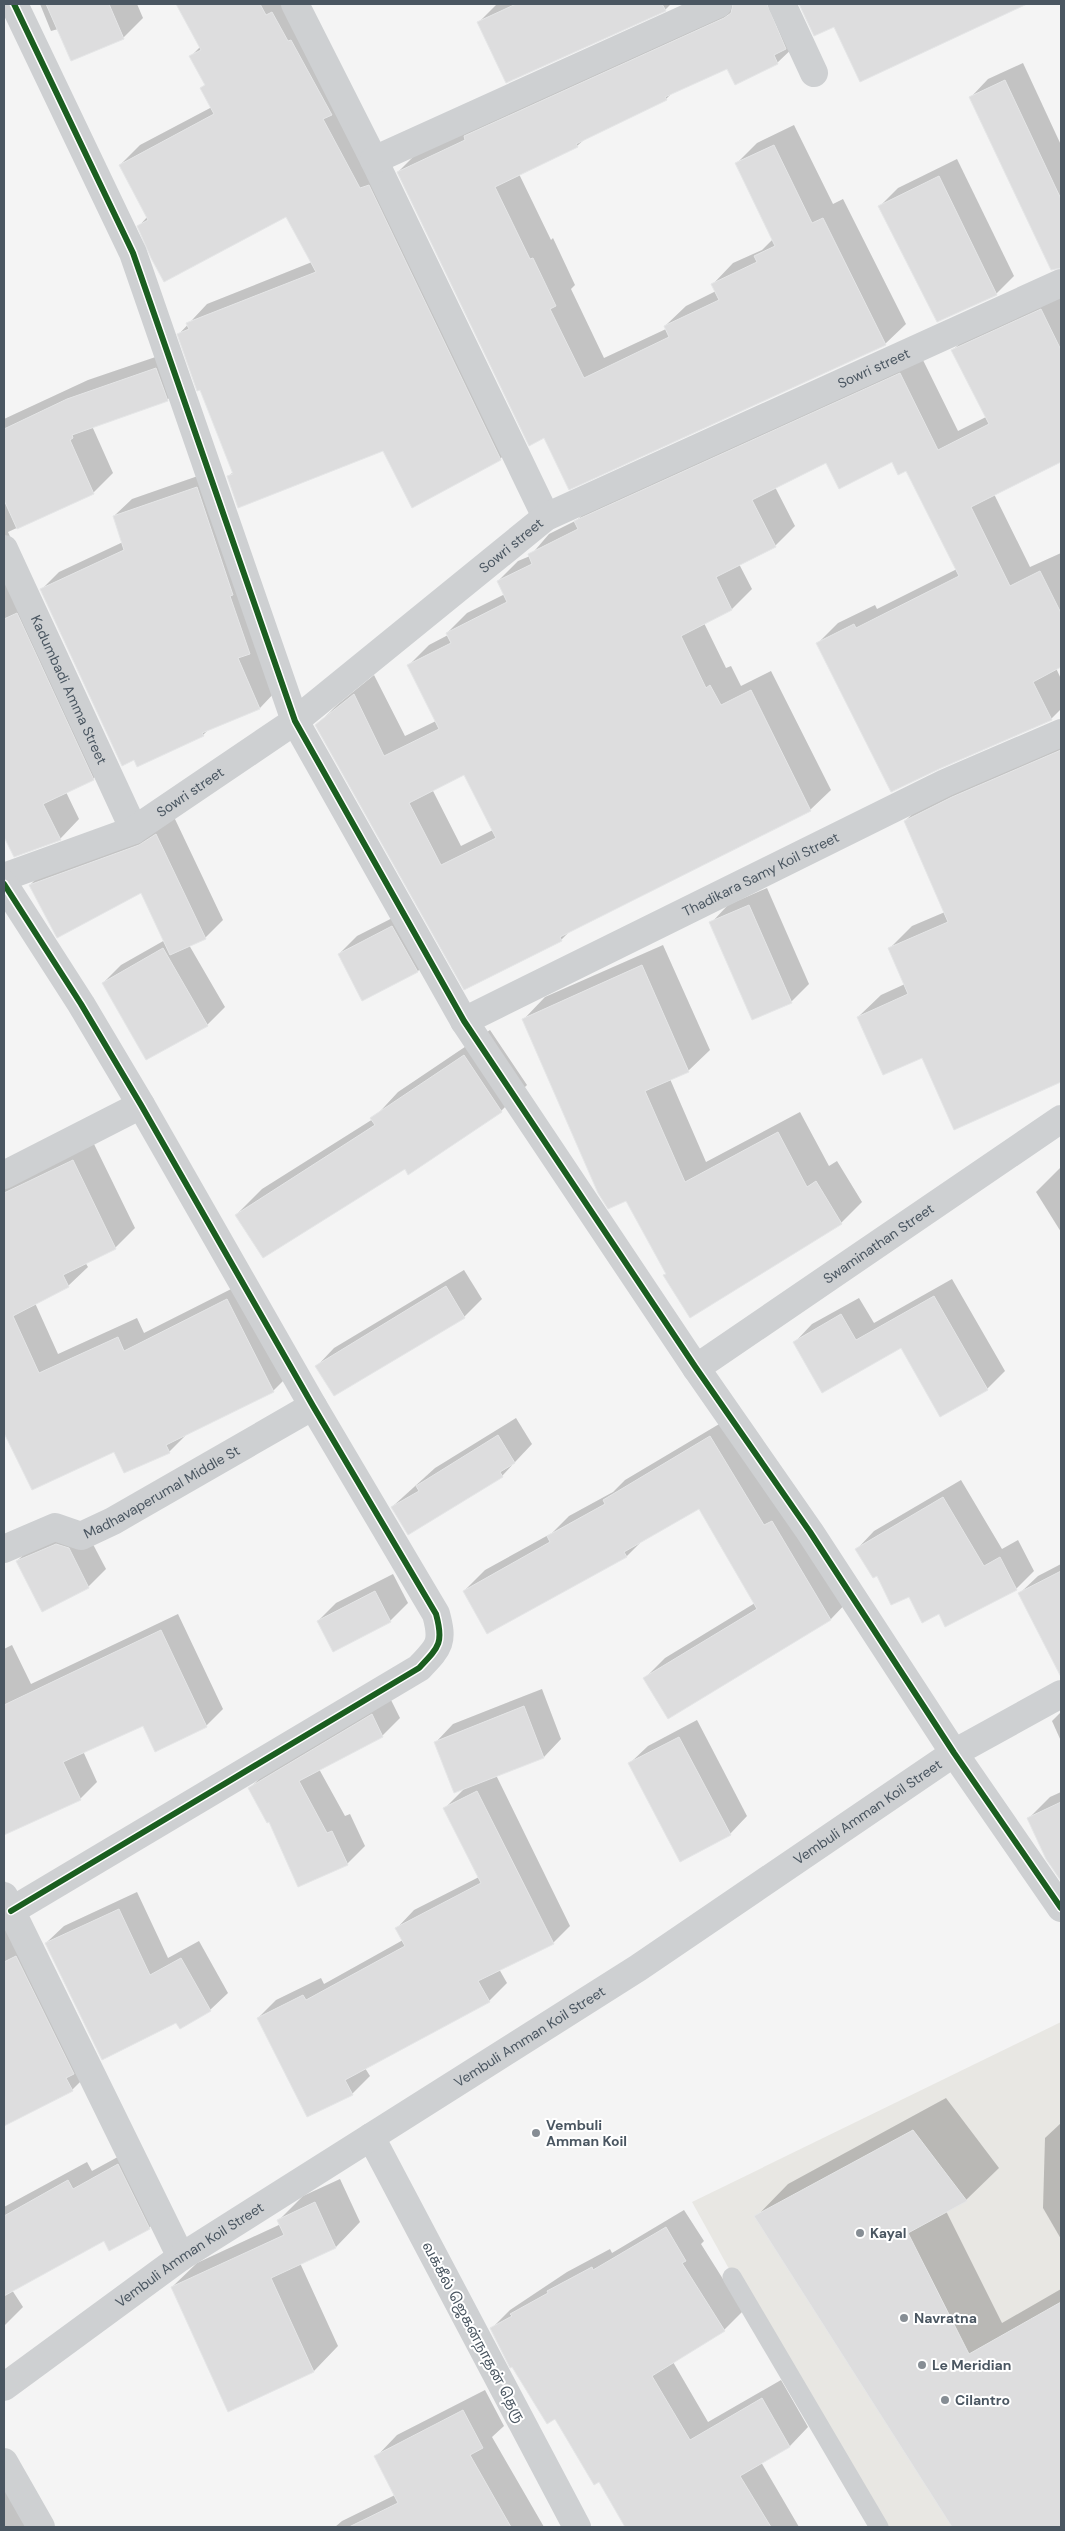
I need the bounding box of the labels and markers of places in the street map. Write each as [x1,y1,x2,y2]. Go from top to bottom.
place label: Vembuli Amman Koil [546,2116,627,2150]
marker: Vembuli Amman Koil [530,2127,542,2139]
place label: Kayal [870,2224,906,2242]
marker: Kayal [854,2227,866,2239]
place label: Navratna [914,2309,977,2327]
marker: Navratna [898,2312,910,2324]
place label: Le Meridian [932,2356,1011,2374]
marker: Le Meridian [916,2359,928,2371]
place label: Cilantro [955,2391,1010,2409]
marker: Cilantro [939,2394,951,2406]

